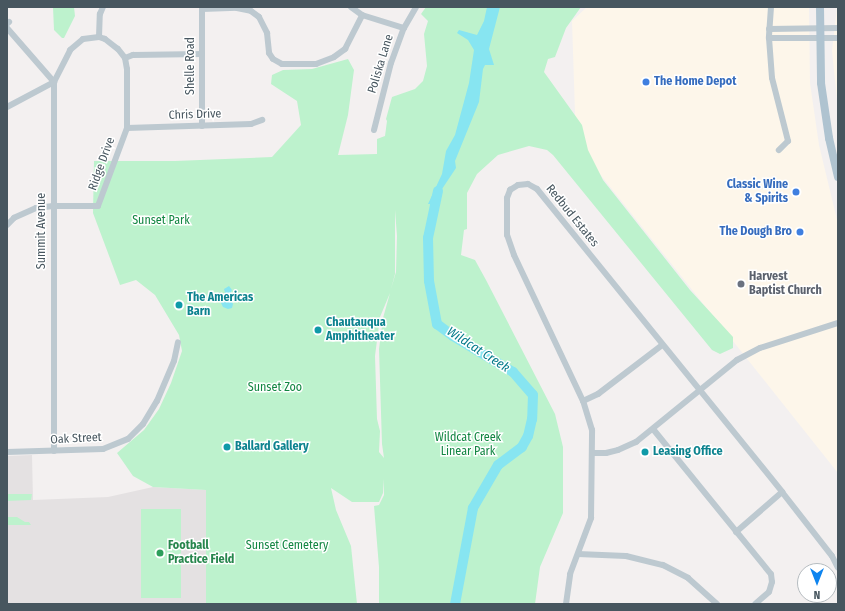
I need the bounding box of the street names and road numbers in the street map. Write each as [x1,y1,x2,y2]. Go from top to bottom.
street label: Poliska Lane [365,33,397,95]
street label: Shelle Road [184,37,198,95]
street label: Chris Drive [168,107,222,123]
street label: Ridge Drive [86,135,118,193]
street label: Redbud Estates [543,182,601,250]
street label: Summit Avenue [35,193,49,269]
street label: Oak Street [50,430,102,448]

